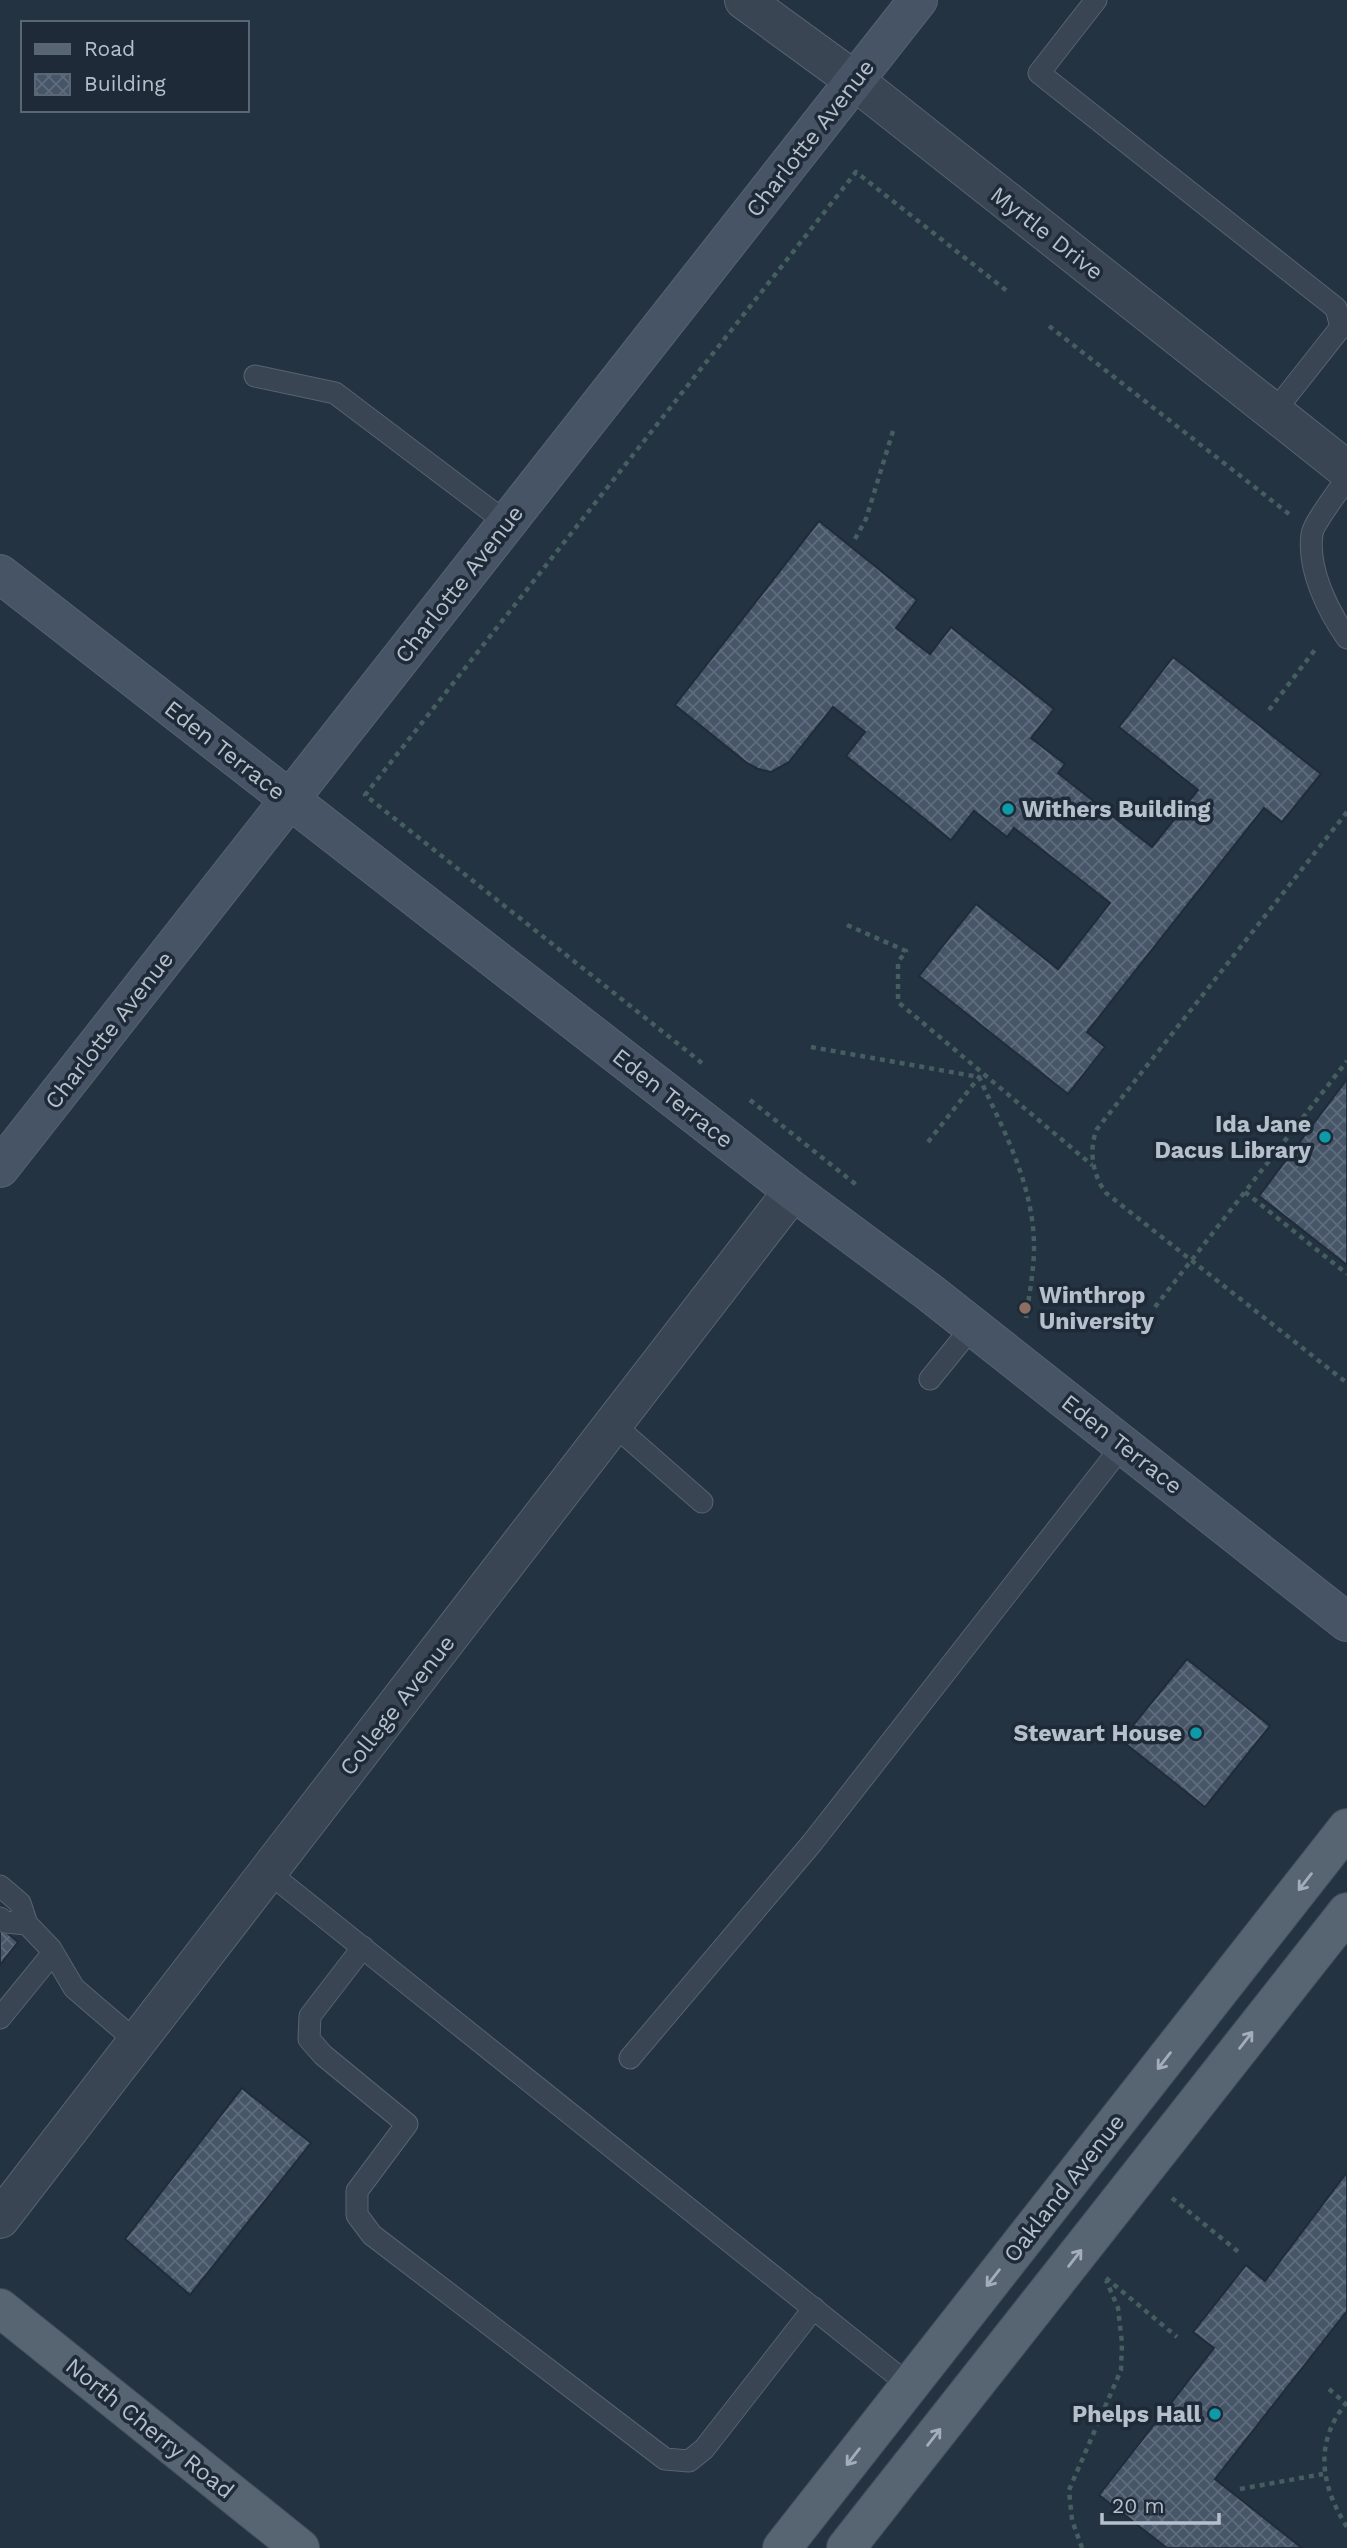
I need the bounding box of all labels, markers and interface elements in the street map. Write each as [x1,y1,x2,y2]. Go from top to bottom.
legend [21,21,248,112]
text: Road [84,36,135,61]
street label: Charlotte Avenue [741,54,880,222]
text: Building [84,71,166,96]
street label: Myrtle Drive [985,181,1108,286]
street label: Charlotte Avenue [390,500,529,668]
street label: Eden Terrace [159,695,290,806]
place label: Withers Building [1022,796,1211,823]
marker: Withers Building [1000,801,1016,817]
street label: Charlotte Avenue [40,946,179,1114]
street label: Eden Terrace [607,1043,738,1154]
place label: Ida Jane Dacus Library [1154,1111,1311,1164]
marker: Ida Jane Dacus Library [1317,1129,1333,1145]
place label: Winthrop University [1039,1282,1154,1335]
marker: Winthrop University [1017,1300,1033,1316]
street label: Eden Terrace [1056,1389,1187,1500]
street label: College Avenue [334,1630,461,1781]
place label: Stewart House [1013,1720,1182,1747]
marker: Stewart House [1188,1725,1204,1741]
one-way arrow [1297,1872,1312,1891]
one-way arrow [1238,2032,1253,2050]
one-way arrow [1157,2051,1172,2069]
street label: Oakland Avenue [998,2109,1131,2268]
one-way arrow [1067,2249,1082,2267]
one-way arrow [986,2268,1001,2287]
street label: North Cherry Road [60,2352,239,2504]
place label: Phelps Hall [1072,2401,1201,2428]
marker: Phelps Hall [1207,2406,1223,2422]
one-way arrow [926,2428,942,2446]
one-way arrow [845,2447,860,2466]
scale bar [1102,2482,1219,2526]
text: 20 m [1112,2493,1164,2518]

